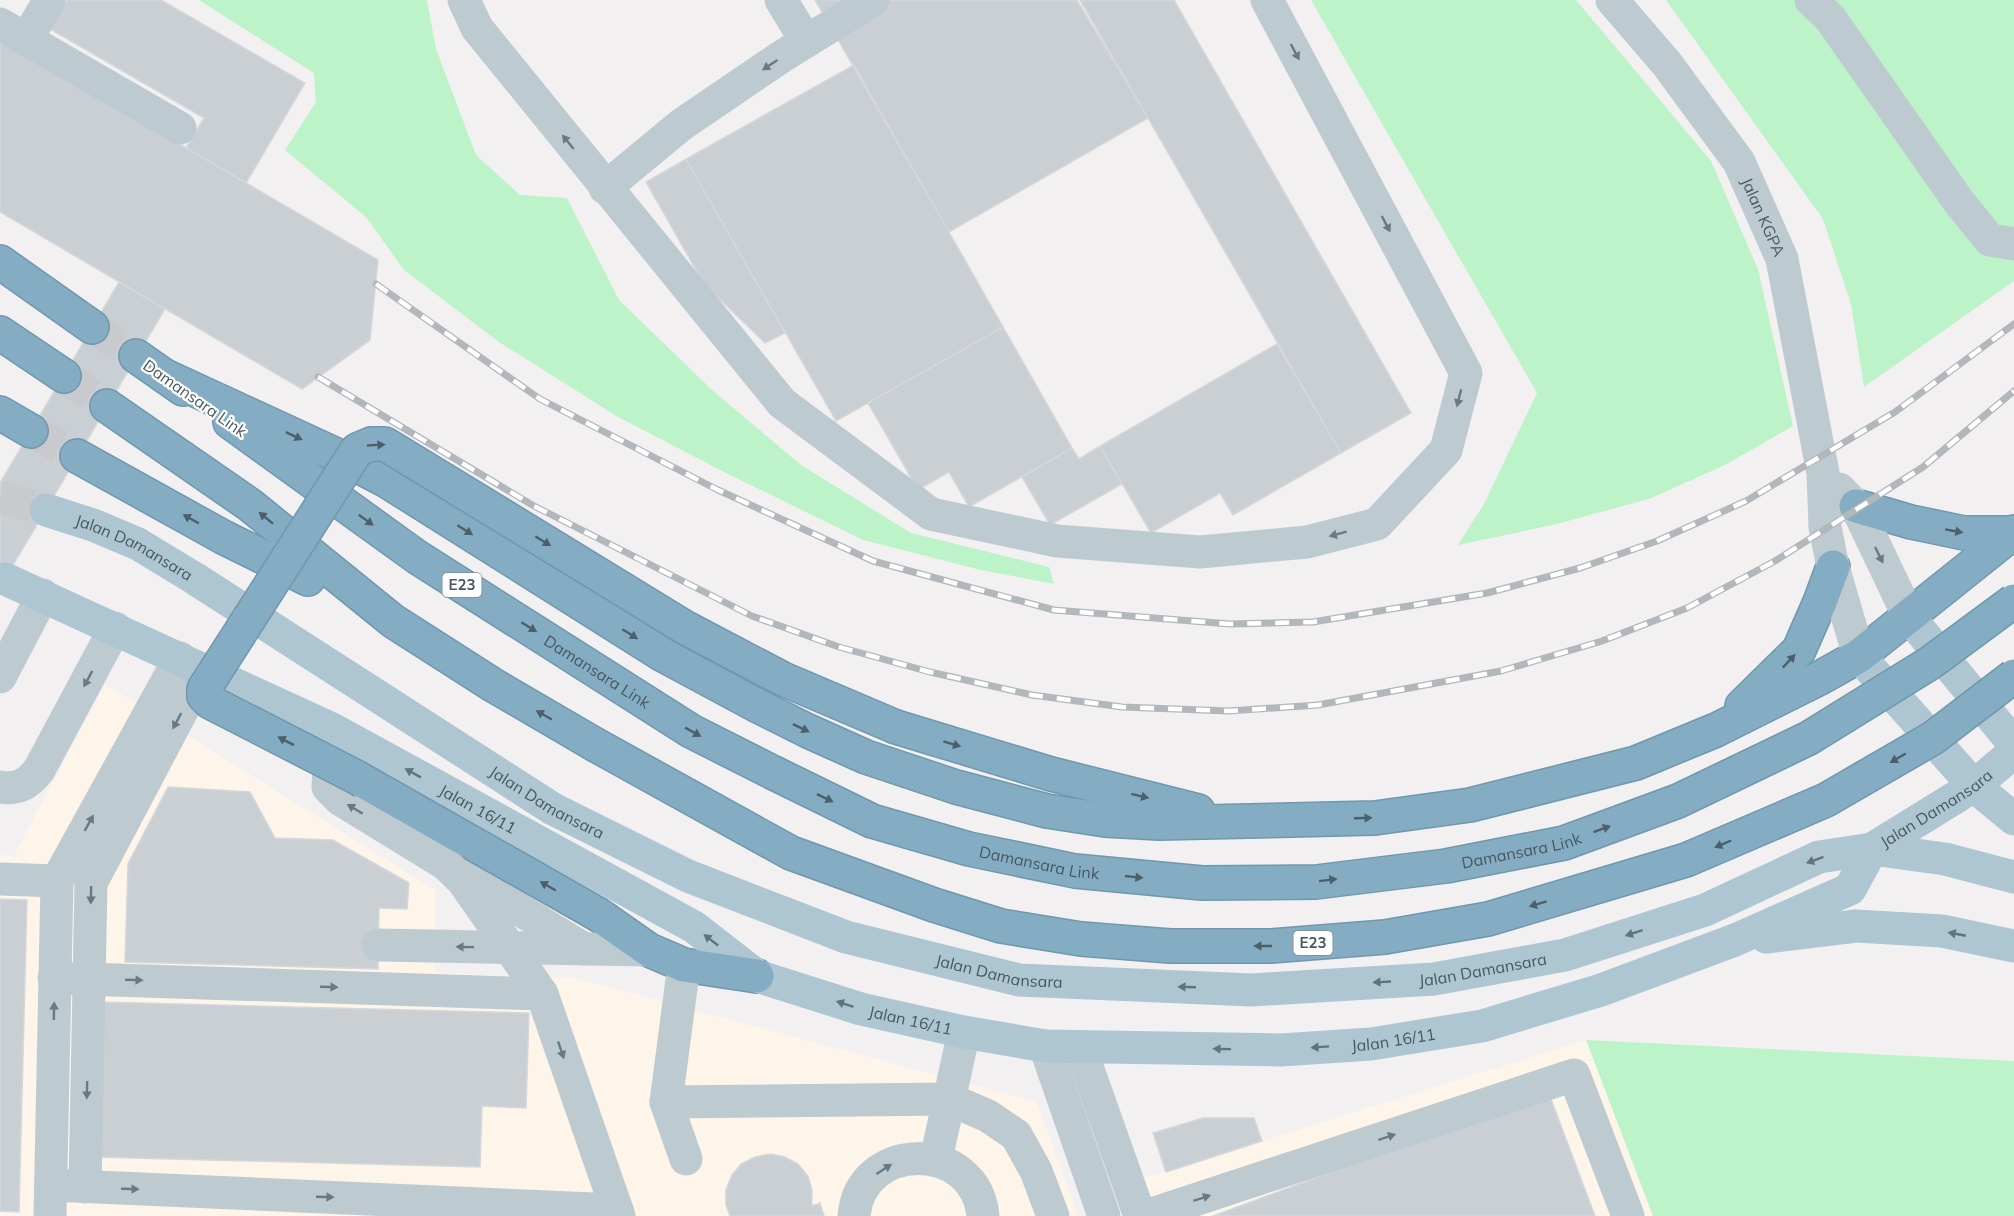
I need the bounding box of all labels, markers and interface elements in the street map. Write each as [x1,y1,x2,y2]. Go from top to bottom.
one-way arrow [1290,43,1300,60]
one-way arrow [761,59,778,70]
one-way arrow [562,134,575,150]
street label: Jalan KGPA [1737,174,1790,260]
one-way arrow [1381,215,1391,232]
street label: Damansara Link [139,355,251,442]
one-way arrow [1454,389,1464,407]
one-way arrow [286,431,303,440]
one-way arrow [367,441,386,450]
street label: Jalan Damansara [73,510,197,585]
one-way arrow [258,512,274,525]
one-way arrow [182,514,199,524]
one-way arrow [358,514,374,526]
one-way arrow [457,524,473,535]
one-way arrow [1944,527,1963,536]
one-way arrow [1329,530,1347,539]
one-way arrow [535,536,552,547]
one-way arrow [1875,546,1884,563]
road number: E23 [442,573,482,597]
one-way arrow [521,622,537,633]
one-way arrow [622,628,638,639]
street label: Damansara Link [540,630,655,713]
one-way arrow [1782,654,1795,669]
one-way arrow [83,671,93,688]
one-way arrow [536,709,552,720]
one-way arrow [172,713,182,730]
one-way arrow [792,723,809,732]
one-way arrow [685,727,702,737]
one-way arrow [277,736,294,746]
one-way arrow [943,740,961,750]
one-way arrow [1890,753,1906,764]
street label: Jalan Damansara [486,761,608,843]
street label: Jalan Damansara [1876,765,1996,852]
one-way arrow [404,768,421,778]
street label: Jalan 16/11 [436,780,520,838]
one-way arrow [1131,792,1149,802]
one-way arrow [816,793,833,802]
one-way arrow [347,804,363,815]
one-way arrow [84,814,94,831]
one-way arrow [1354,814,1373,823]
one-way arrow [1593,824,1611,833]
street label: Damansara Link [1460,827,1585,873]
one-way arrow [1714,840,1732,849]
street label: Damansara Link [977,841,1101,883]
one-way arrow [1805,855,1823,865]
one-way arrow [1124,872,1143,882]
one-way arrow [1319,875,1338,885]
one-way arrow [539,881,556,891]
one-way arrow [86,885,95,904]
one-way arrow [1529,900,1547,909]
one-way arrow [1625,929,1643,938]
one-way arrow [1947,929,1966,938]
road number: E23 [1294,931,1332,955]
one-way arrow [703,933,719,946]
one-way arrow [1253,941,1272,951]
one-way arrow [455,942,474,951]
street label: Jalan Damansara [1418,949,1548,990]
street label: Jalan Damansara [933,950,1063,992]
one-way arrow [124,976,143,985]
one-way arrow [1373,978,1392,987]
one-way arrow [319,982,338,992]
one-way arrow [1178,983,1197,992]
one-way arrow [836,999,854,1008]
one-way arrow [49,1001,59,1020]
street label: Jalan 16/11 [867,1001,954,1039]
street label: Jalan 16/11 [1351,1024,1437,1055]
one-way arrow [557,1041,567,1059]
one-way arrow [1311,1042,1330,1052]
one-way arrow [1213,1044,1232,1054]
one-way arrow [82,1080,91,1099]
one-way arrow [1378,1132,1396,1141]
one-way arrow [876,1163,892,1174]
one-way arrow [121,1184,140,1194]
one-way arrow [1193,1192,1211,1202]
one-way arrow [315,1193,334,1202]

